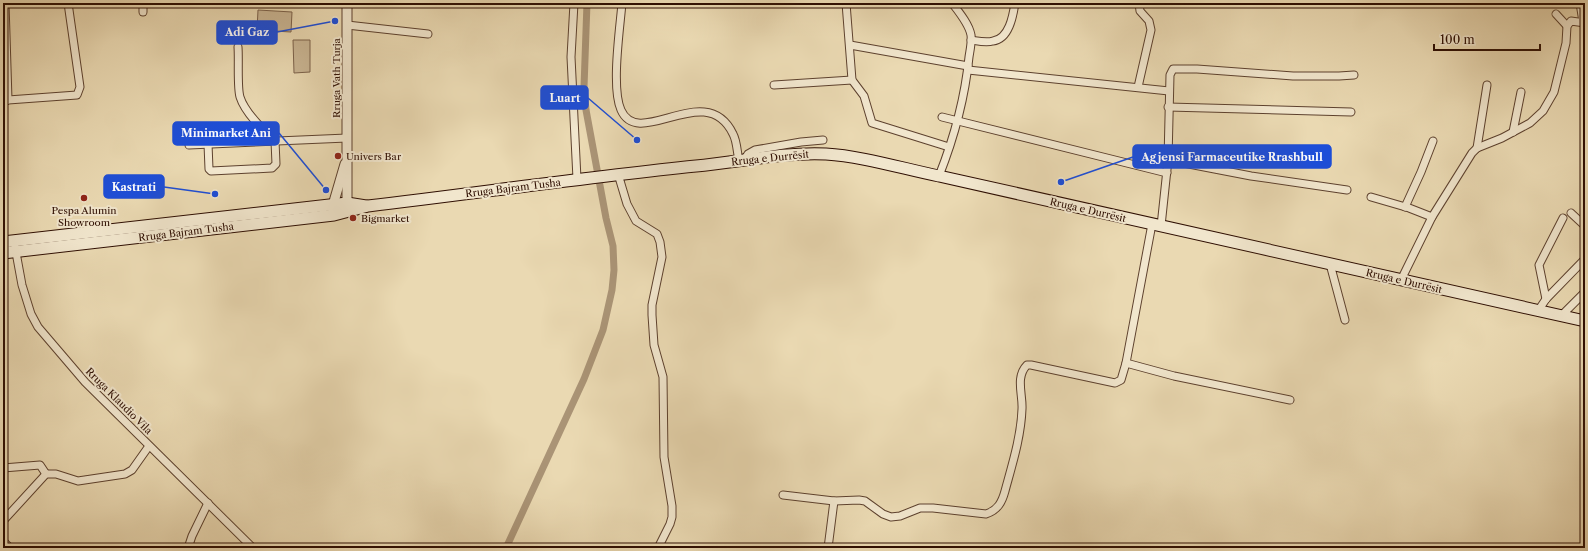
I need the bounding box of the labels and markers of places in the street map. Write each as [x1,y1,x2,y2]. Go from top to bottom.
callout: Adi Gaz [217,21,277,44]
callout: Luart [541,86,588,109]
callout: Minimarket Ani [173,122,279,145]
callout: Agjensi Farmaceutike Rrashbull [1133,145,1331,168]
place label: Univers Bar [346,150,402,163]
marker: Univers Bar [333,151,343,161]
callout: Kastrati [104,175,164,198]
marker: Pespa Alumin Showroom [79,193,89,203]
place label: Pespa Alumin Showroom [51,204,117,229]
place label: Bigmarket [361,212,410,225]
marker: Bigmarket [348,213,358,223]

